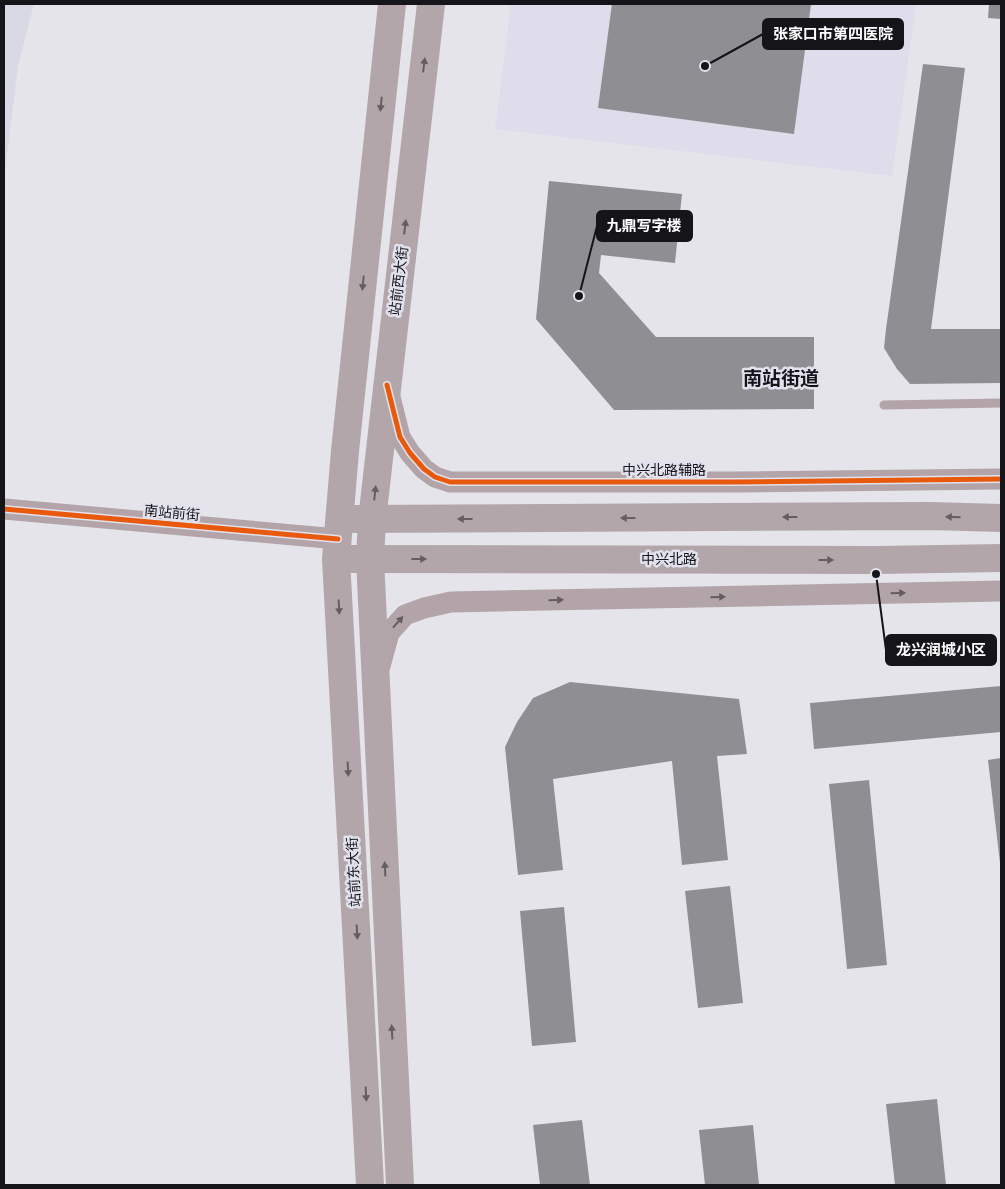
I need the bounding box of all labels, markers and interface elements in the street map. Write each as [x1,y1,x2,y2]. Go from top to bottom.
callout: 张家口市第四医院 [763,19,903,49]
text: 张家口市第四医院 [773,25,893,43]
one-way arrow [420,57,428,73]
one-way arrow [377,97,385,113]
callout: 九鼎写字楼 [597,211,692,241]
text: 九鼎写字楼 [606,217,682,235]
one-way arrow [401,218,409,234]
street label: 站前西大街 [386,245,412,317]
one-way arrow [359,276,367,292]
district label: 南站街道 [743,367,819,391]
street label: 中兴北路辅路 [622,462,706,479]
one-way arrow [371,484,379,500]
street label: 南站前街 [143,502,201,524]
one-way arrow [944,512,960,520]
one-way arrow [782,513,798,521]
one-way arrow [619,514,635,522]
one-way arrow [457,515,473,523]
street label: 中兴北路 [641,551,697,568]
one-way arrow [411,555,427,563]
one-way arrow [819,556,835,564]
one-way arrow [890,589,906,597]
one-way arrow [710,592,726,600]
one-way arrow [548,596,564,604]
one-way arrow [336,600,344,616]
one-way arrow [392,617,404,629]
callout: 龙兴润城小区 [886,635,996,665]
text: 龙兴润城小区 [896,641,986,659]
one-way arrow [345,762,353,778]
street label: 站前东大街 [344,837,364,907]
one-way arrow [380,861,388,877]
one-way arrow [354,924,362,940]
one-way arrow [388,1023,396,1039]
one-way arrow [362,1086,370,1102]

